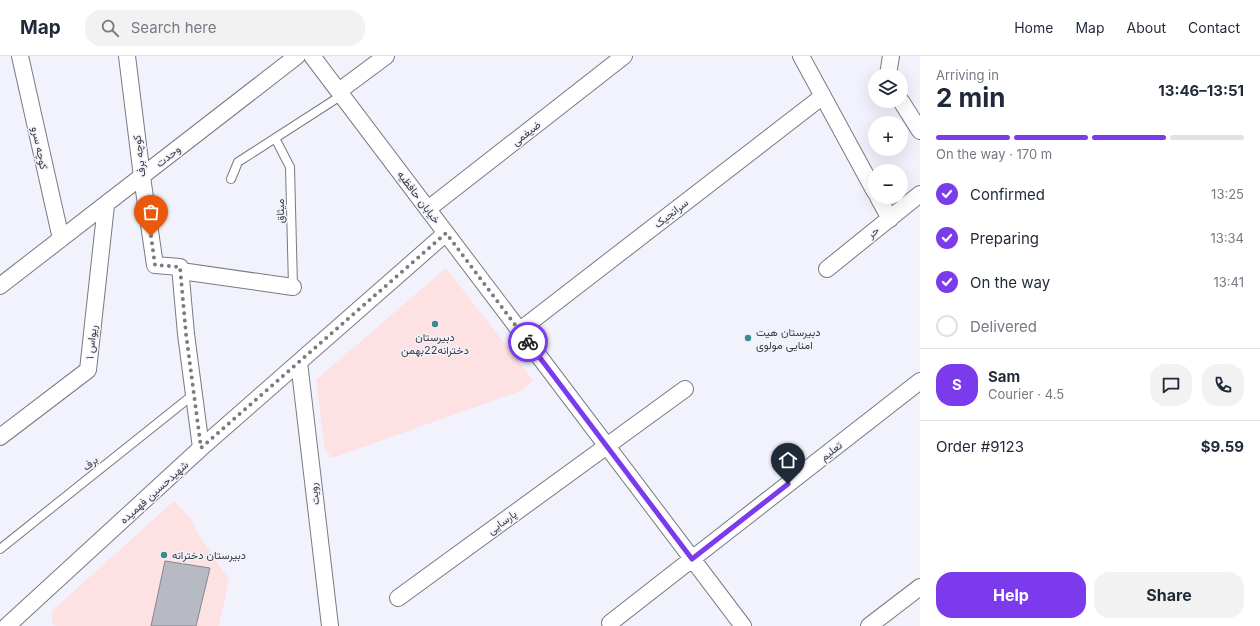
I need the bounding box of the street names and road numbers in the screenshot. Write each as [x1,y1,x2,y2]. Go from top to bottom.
street label: ضیغمی [509,117,543,149]
street label: کوچه سرو [28,125,51,171]
street label: کوچه برف [129,134,150,178]
street label: وحدت [153,142,183,170]
street label: خیابان حافظیه [394,168,444,226]
street label: سرانجیک [651,195,691,231]
street label: میثاق [273,198,287,223]
street label: حر [863,223,882,242]
street label: ریواس ۱ [82,324,100,360]
street label: تعلیم [817,438,846,465]
street label: برف [79,452,101,474]
street label: شهیدحسین فهمیده [117,457,192,527]
street label: رویت [306,482,322,506]
street label: پارسایی [485,507,520,538]

